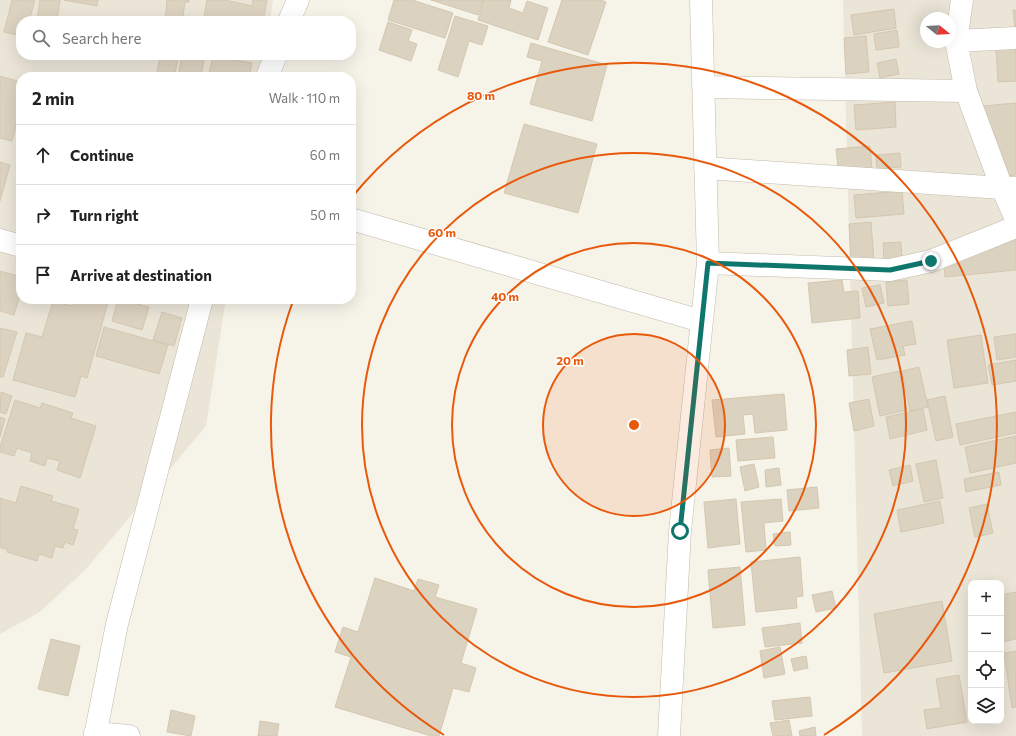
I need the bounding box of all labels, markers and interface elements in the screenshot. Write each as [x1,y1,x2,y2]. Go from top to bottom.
north arrow [920,12,956,48]
search box [16,16,356,60]
icon: search [30,27,52,49]
text: Search here [62,29,141,47]
text: 2 min [32,88,74,109]
text: 80 m [467,88,495,102]
text: Walk · 110 m [269,90,340,106]
icon: ahead [32,144,54,166]
text: Continue [70,146,134,164]
text: 60 m [310,147,340,163]
icon: right [32,204,54,226]
text: Turn right [70,206,139,224]
text: 50 m [310,207,340,223]
text: 60 m [428,225,456,239]
route end [922,252,940,270]
icon: arrive [32,264,54,286]
text: Arrive at destination [70,266,212,284]
text: 40 m [491,289,519,303]
text: 20 m [556,353,584,367]
centre of rings [627,418,641,432]
route start [671,522,689,540]
map controls [968,580,1004,724]
button: + [968,580,1004,616]
button: − [968,616,1004,652]
button: locate [968,652,1004,688]
button: layers [968,688,1004,724]

